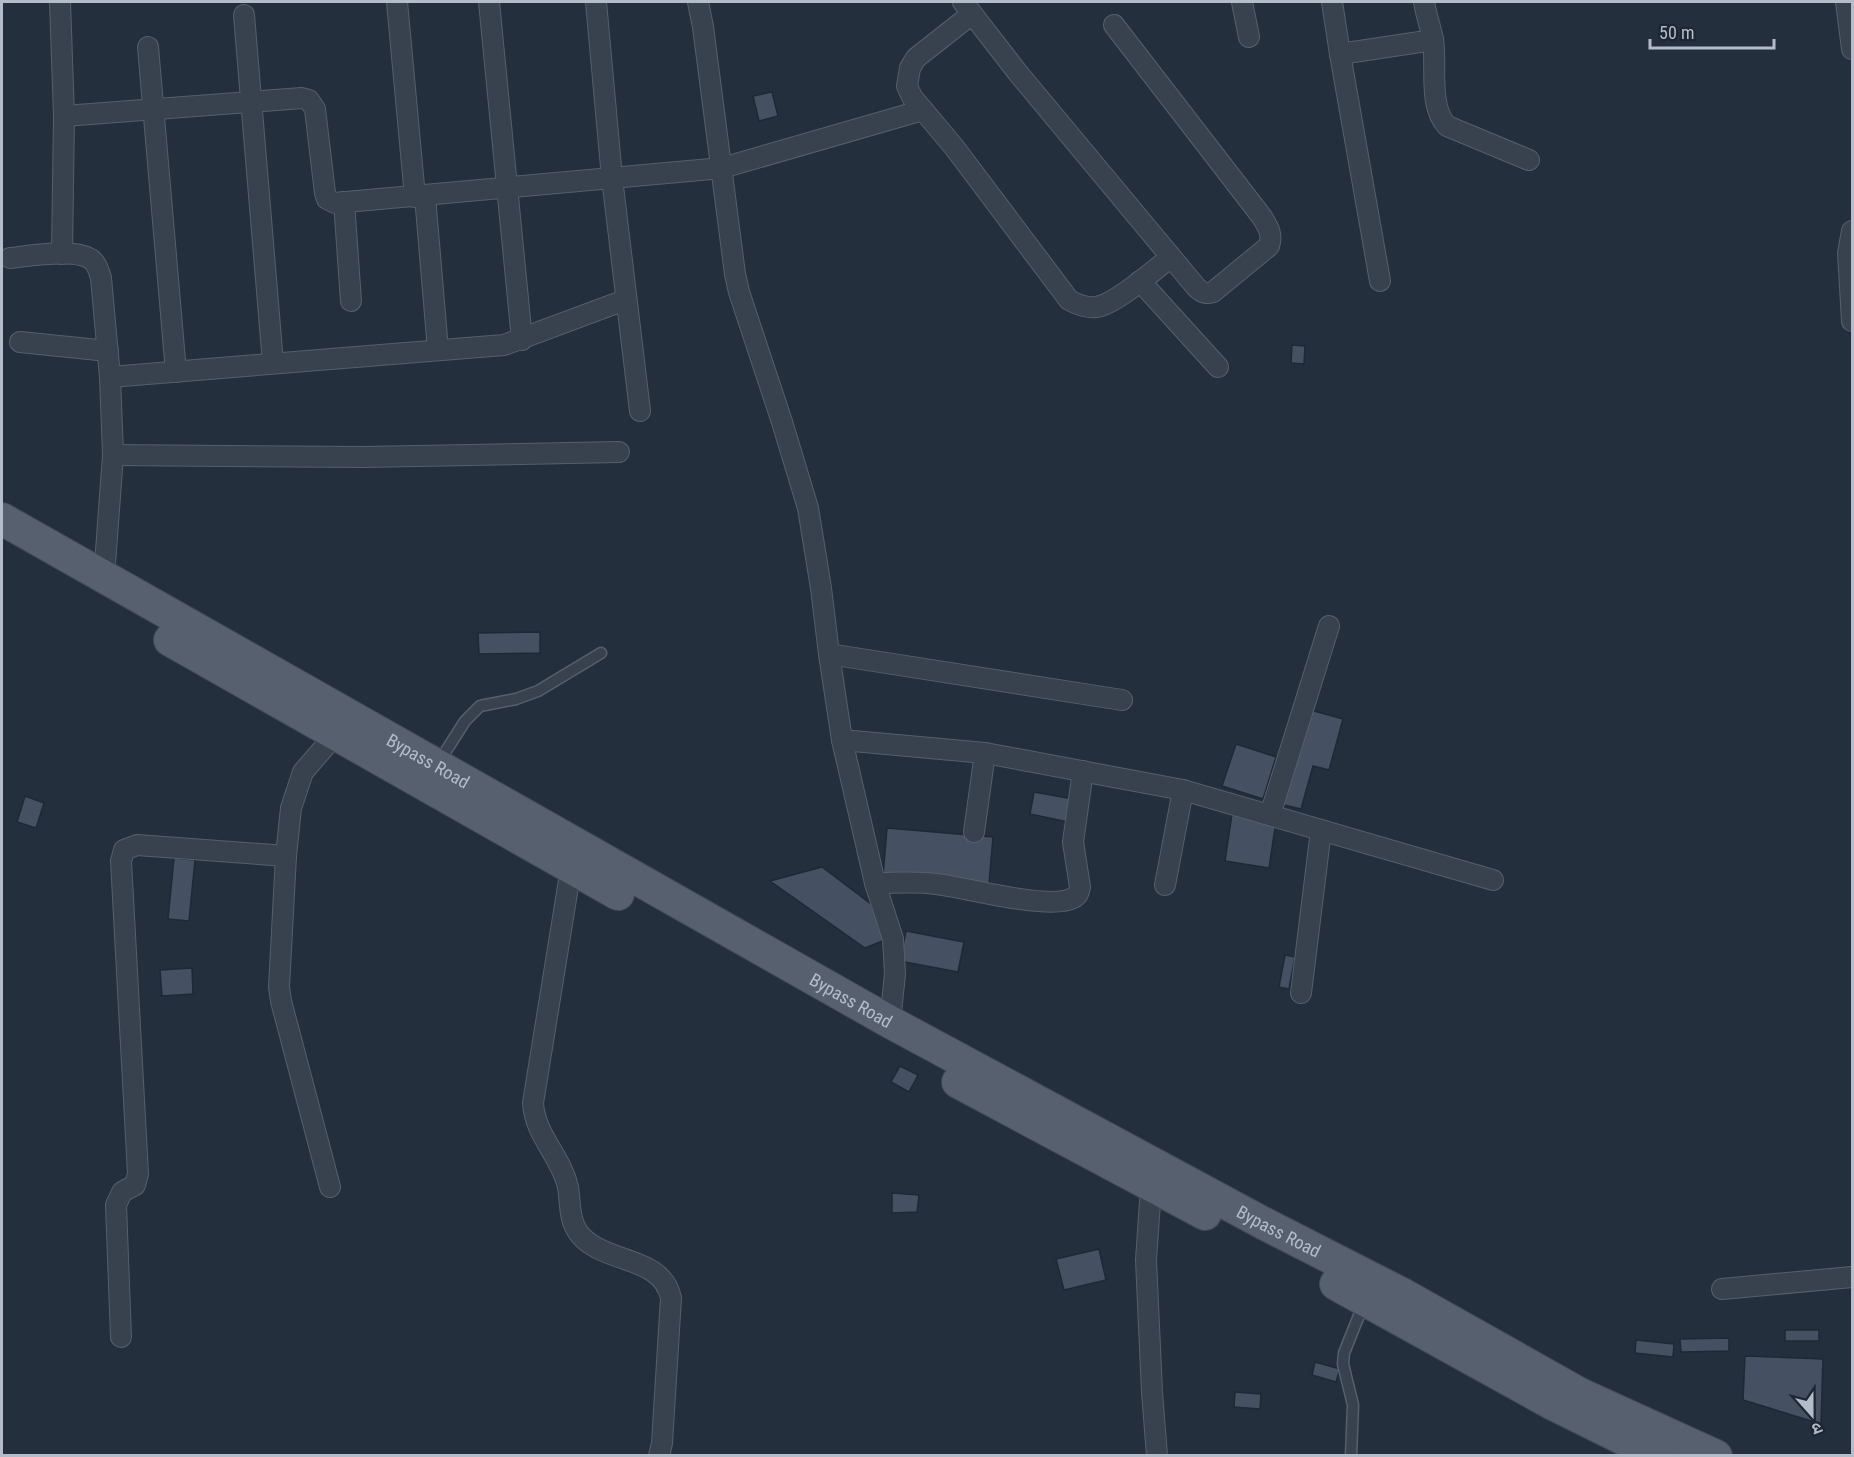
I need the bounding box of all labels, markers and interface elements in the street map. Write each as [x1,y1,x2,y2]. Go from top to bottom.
scale bar [1650,12,1774,50]
text: 50 m [1659,22,1694,43]
street label: Bypass Road [383,729,473,792]
street label: Bypass Road [806,968,896,1032]
street label: Bypass Road [1233,1200,1324,1261]
north arrow [1782,1385,1842,1445]
text: उ [1809,1418,1825,1439]

